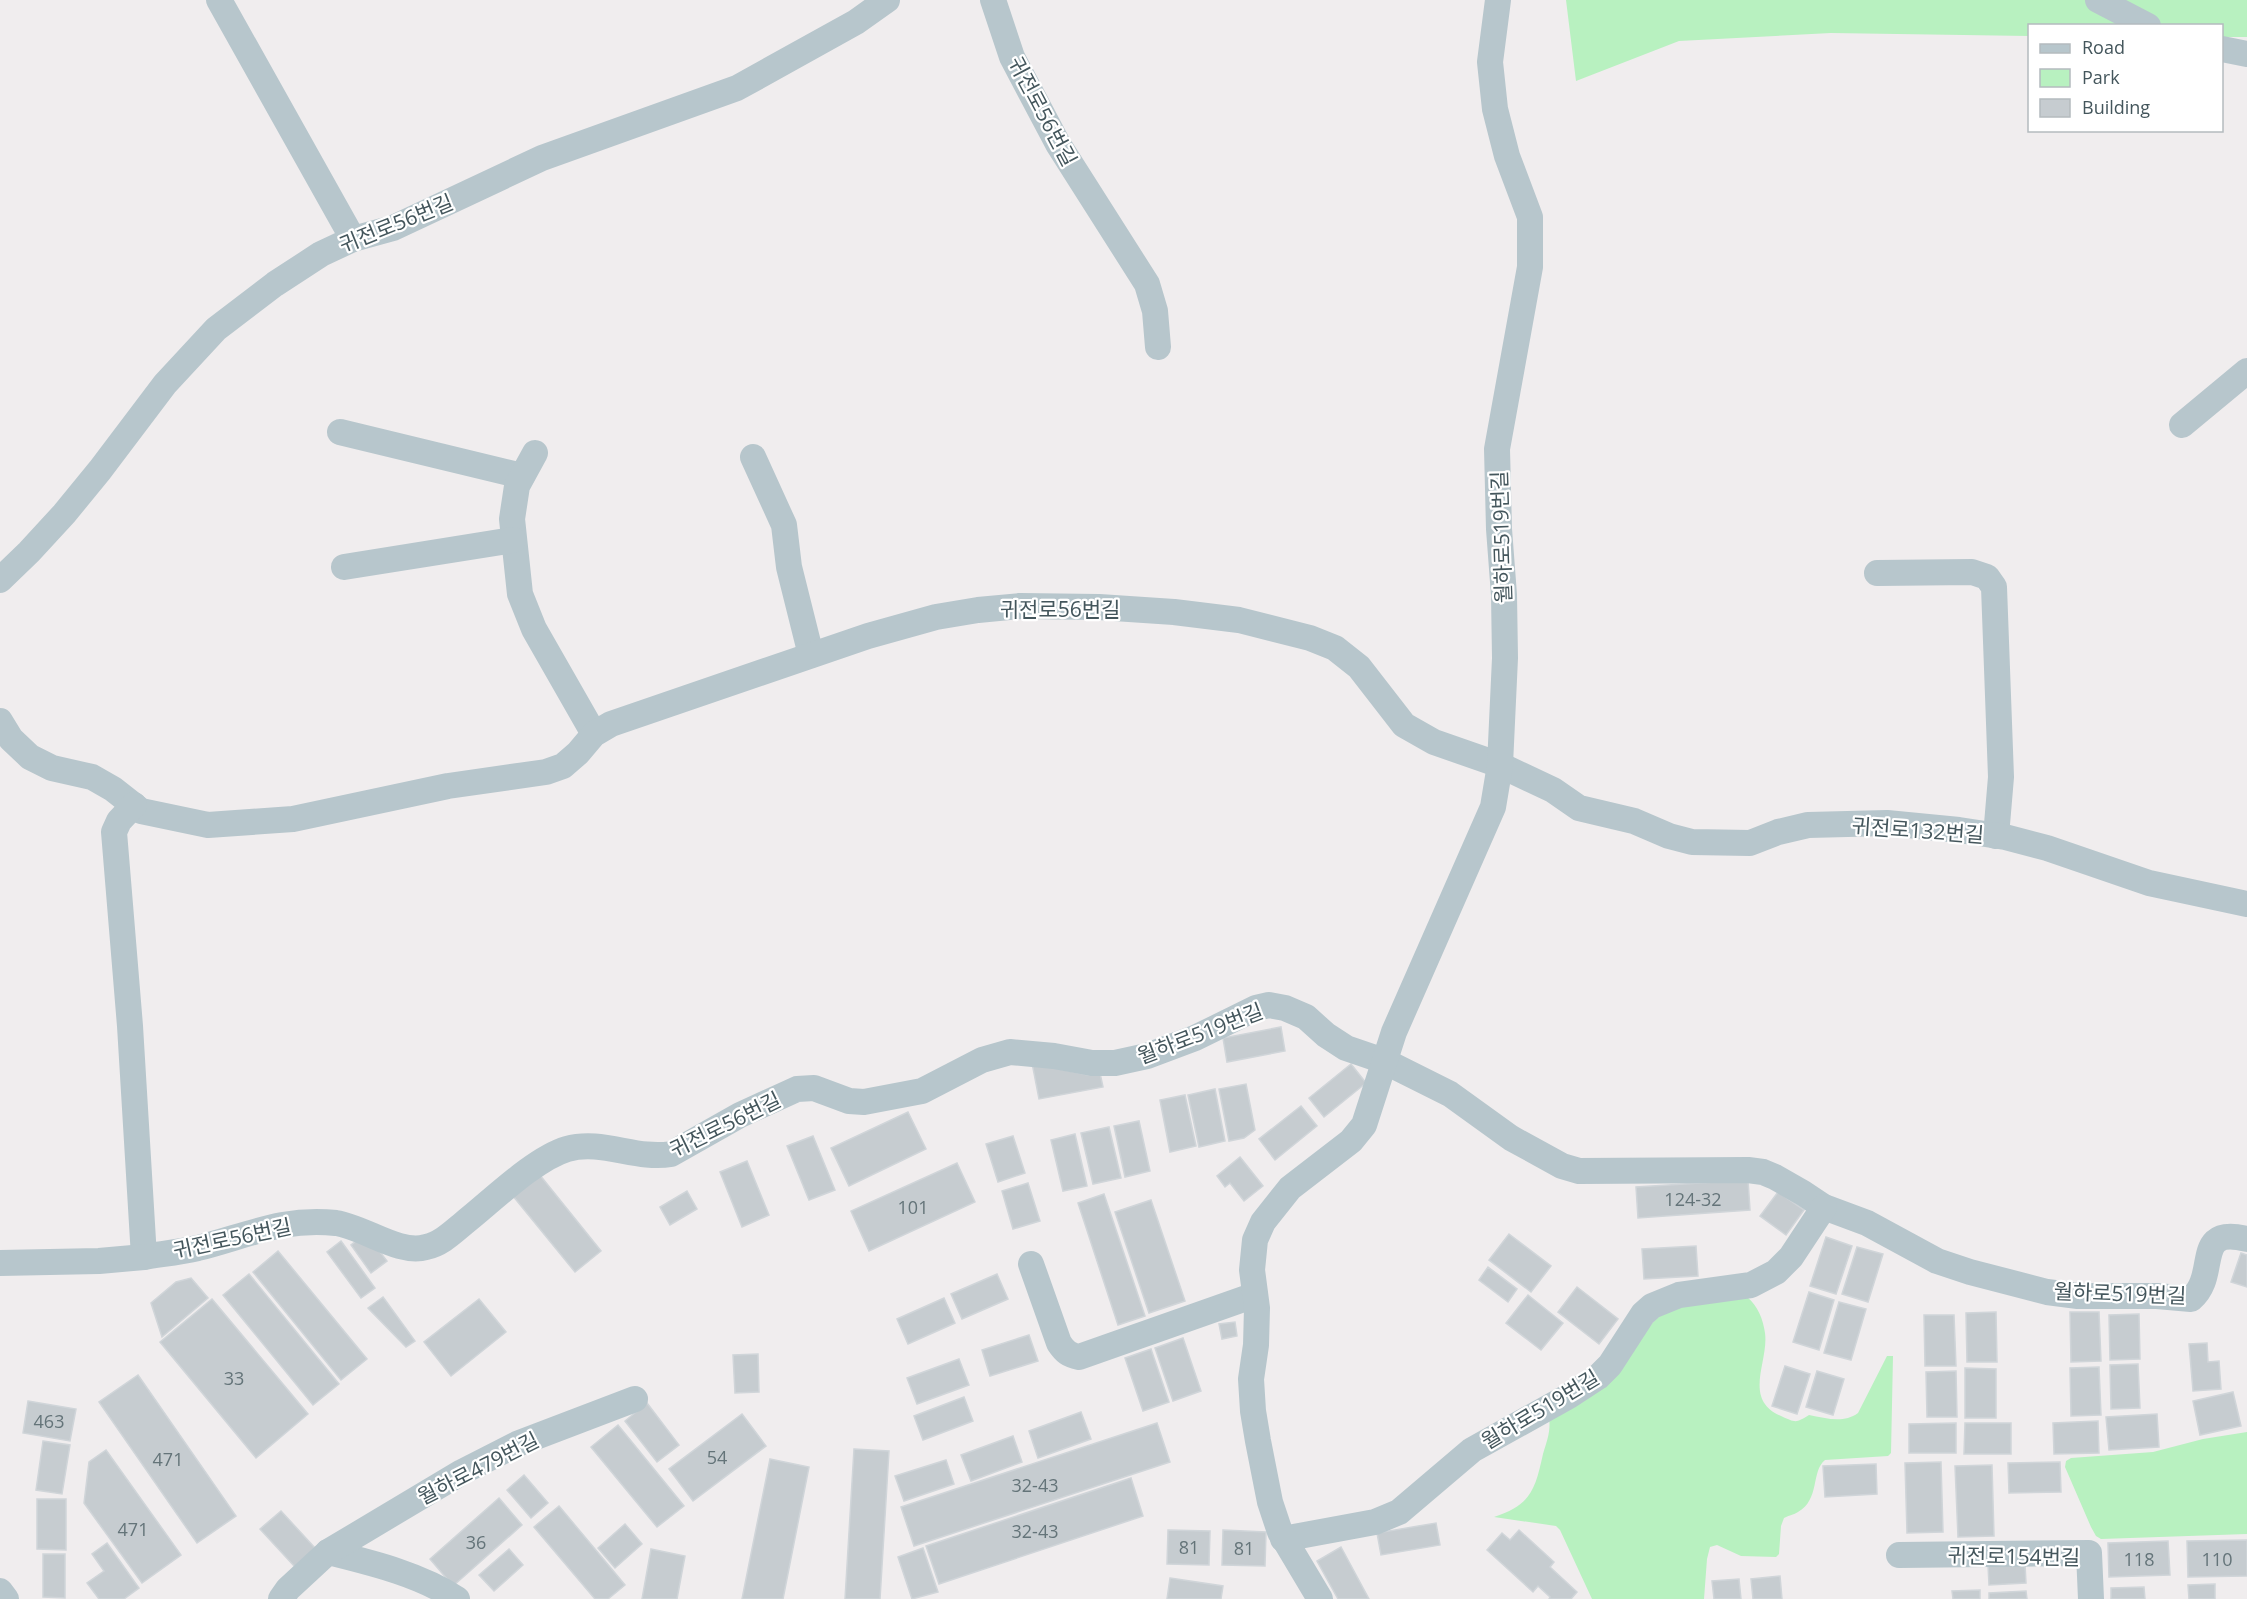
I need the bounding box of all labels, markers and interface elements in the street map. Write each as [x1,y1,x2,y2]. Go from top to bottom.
legend [2028,24,2223,132]
text: Road [2082,35,2125,59]
street label: 귀전로56번길 [1002,51,1084,171]
text: Park [2082,65,2120,89]
text: Building [2082,95,2150,119]
street label: 귀전로56번길 [335,187,457,259]
street label: 월하로519번길 [1485,470,1517,604]
street label: 귀전로56번길 [1000,595,1120,623]
street label: 귀전로132번길 [1851,811,1985,849]
street label: 월하로519번길 [1133,996,1267,1070]
street label: 귀전로56번길 [665,1085,785,1163]
house number: 124-32 [1664,1187,1722,1211]
house number: 101 [898,1195,928,1219]
street label: 귀전로56번길 [170,1212,294,1264]
street label: 월하로519번길 [2053,1277,2187,1309]
street label: 월하로519번길 [1476,1363,1604,1455]
house number: 33 [224,1366,244,1390]
house number: 463 [34,1409,64,1433]
street label: 월하로479번길 [413,1425,543,1511]
house number: 54 [707,1445,727,1469]
house number: 471 [153,1447,183,1471]
house number: 32-43 [1012,1473,1058,1497]
house number: 471 [118,1517,148,1541]
house number: 32-43 [1012,1519,1058,1543]
house number: 36 [466,1530,486,1554]
house number: 81 [1179,1535,1199,1559]
house number: 81 [1234,1536,1254,1560]
street label: 귀전로154번길 [1947,1541,2081,1571]
house number: 118 [2124,1547,2154,1571]
house number: 110 [2202,1547,2232,1571]

